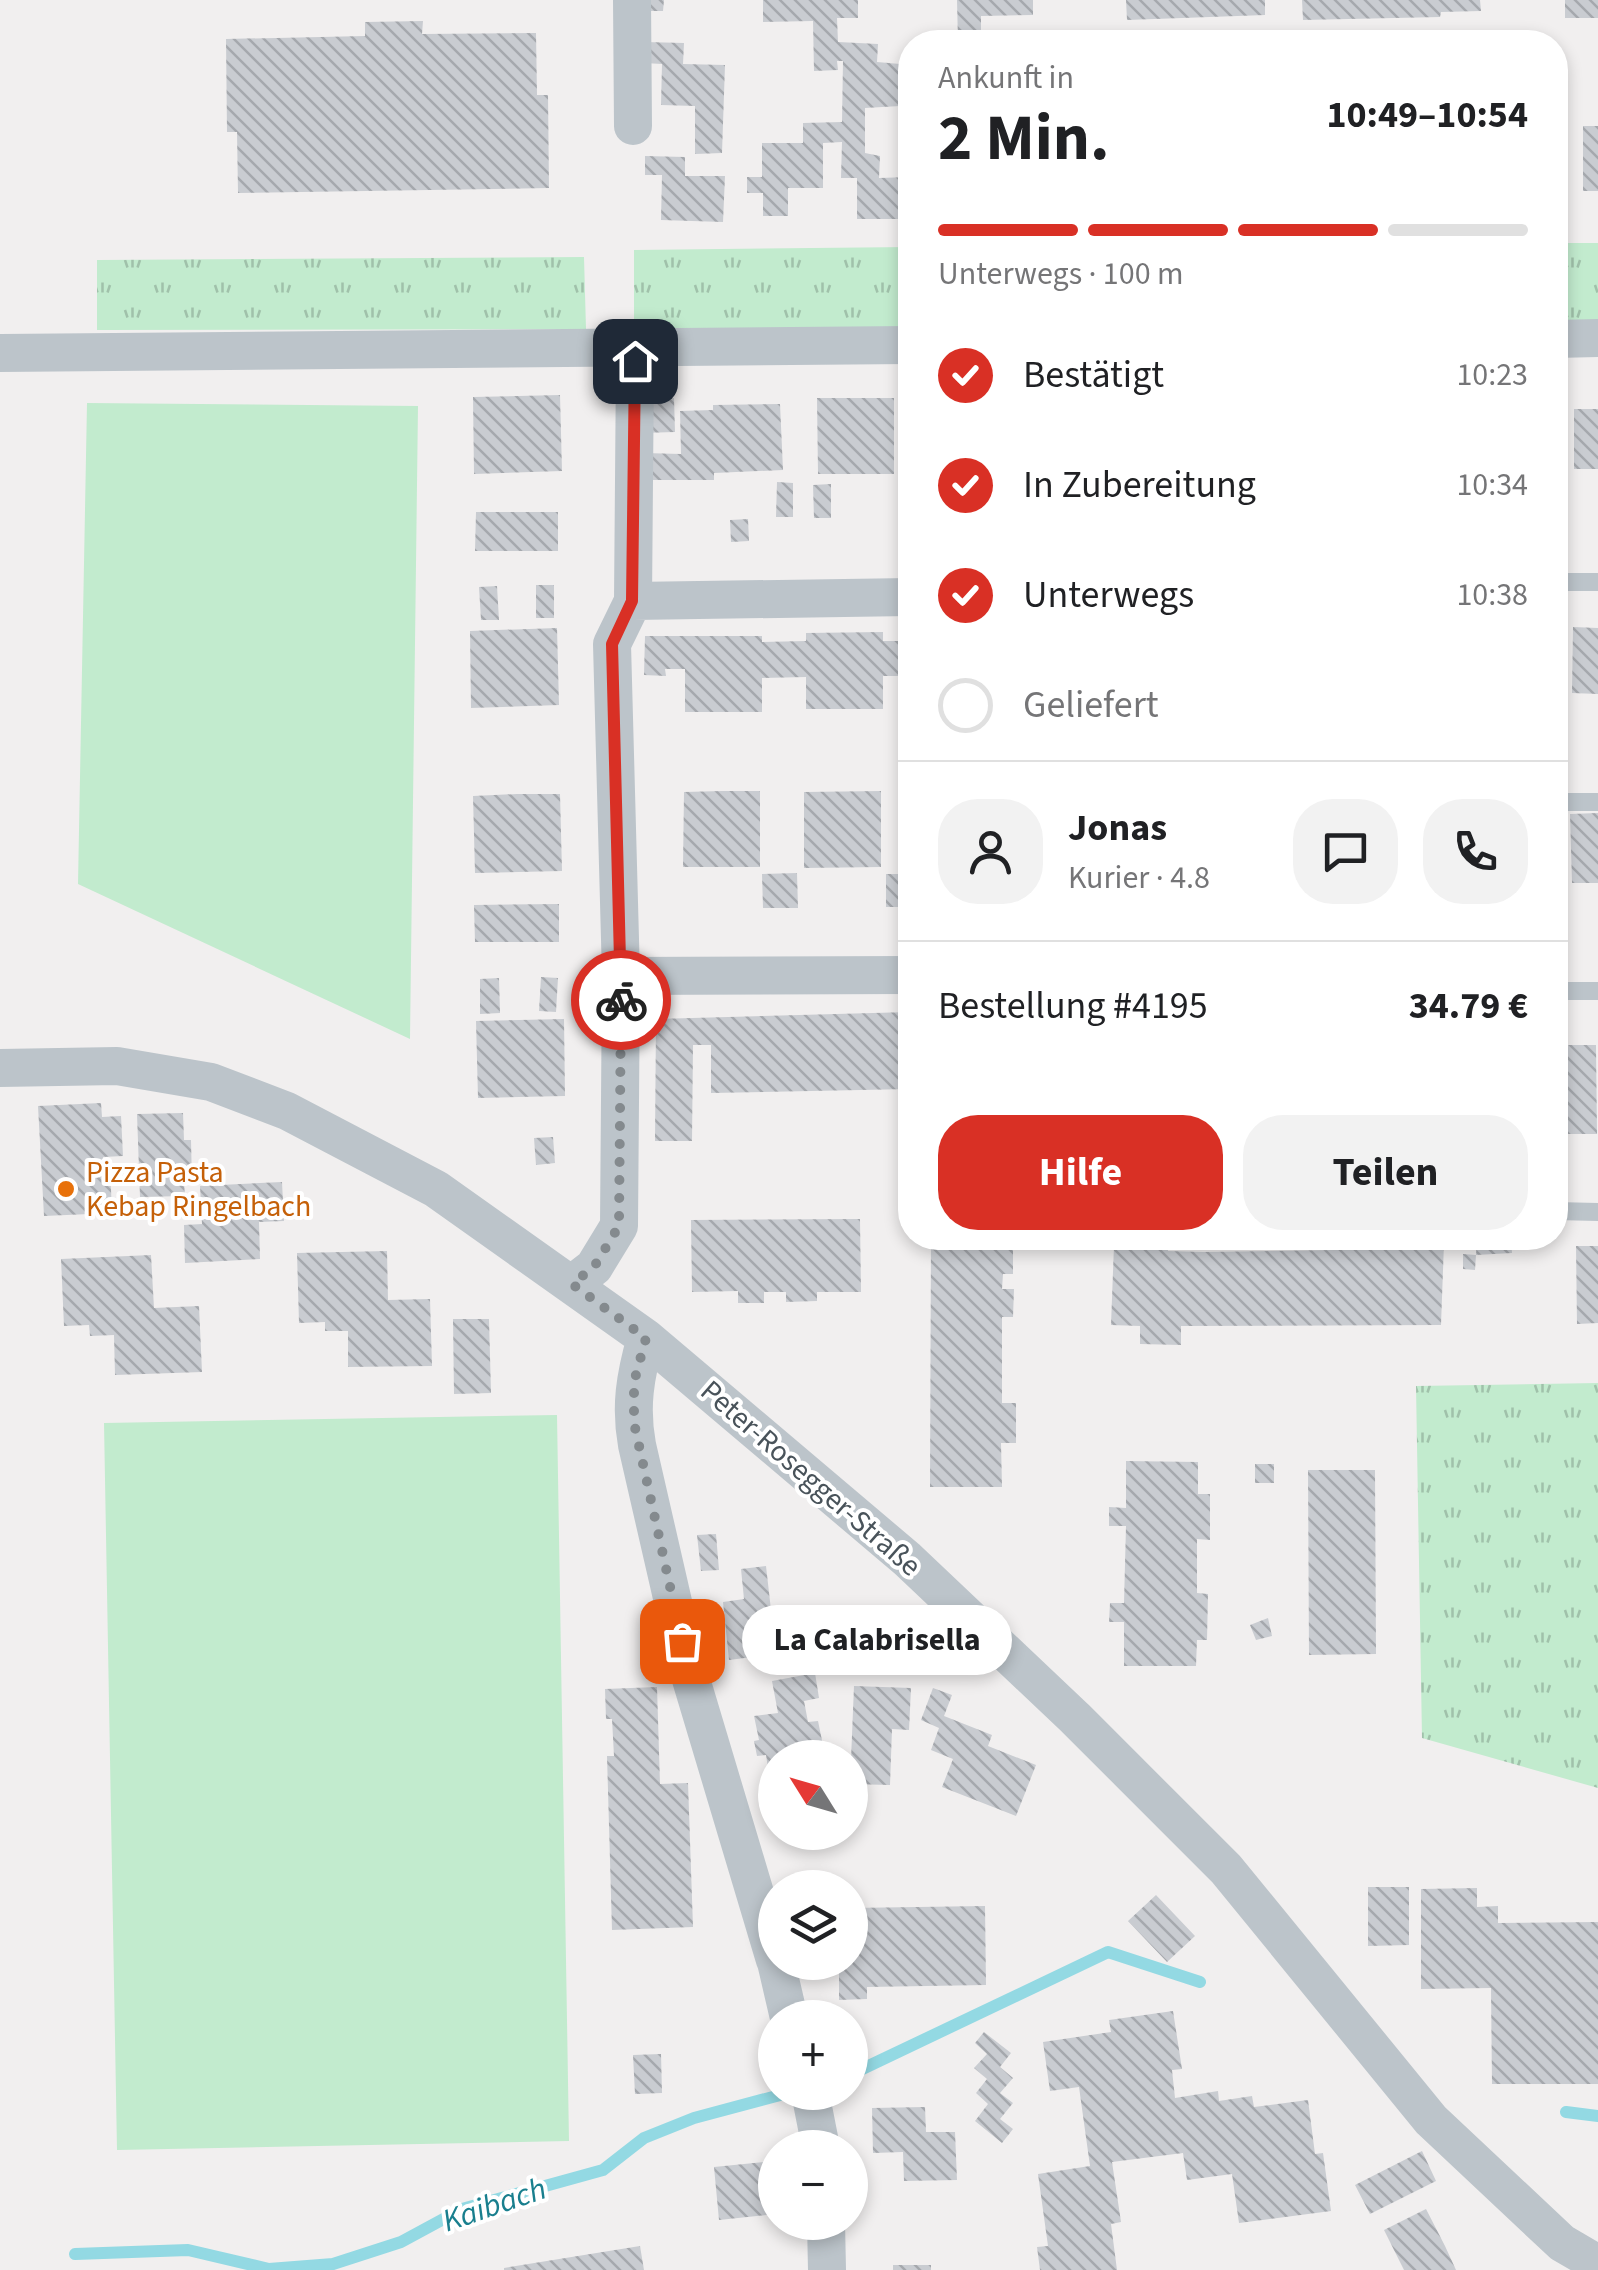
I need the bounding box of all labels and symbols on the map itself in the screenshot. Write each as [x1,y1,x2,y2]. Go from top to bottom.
pin [593,319,678,404]
courier [571,950,671,1050]
place label: Pizza Pasta Kebap Ringelbach [86,1151,311,1228]
marker: Pizza Pasta Kebap Ringelbach [55,1178,77,1200]
street label: Peter-Rosegger-Straße [691,1370,931,1587]
pin [640,1599,725,1684]
callout: La Calabrisella [742,1606,1012,1676]
north arrow [758,1740,868,1850]
water label: Kaibach [436,2166,553,2244]

